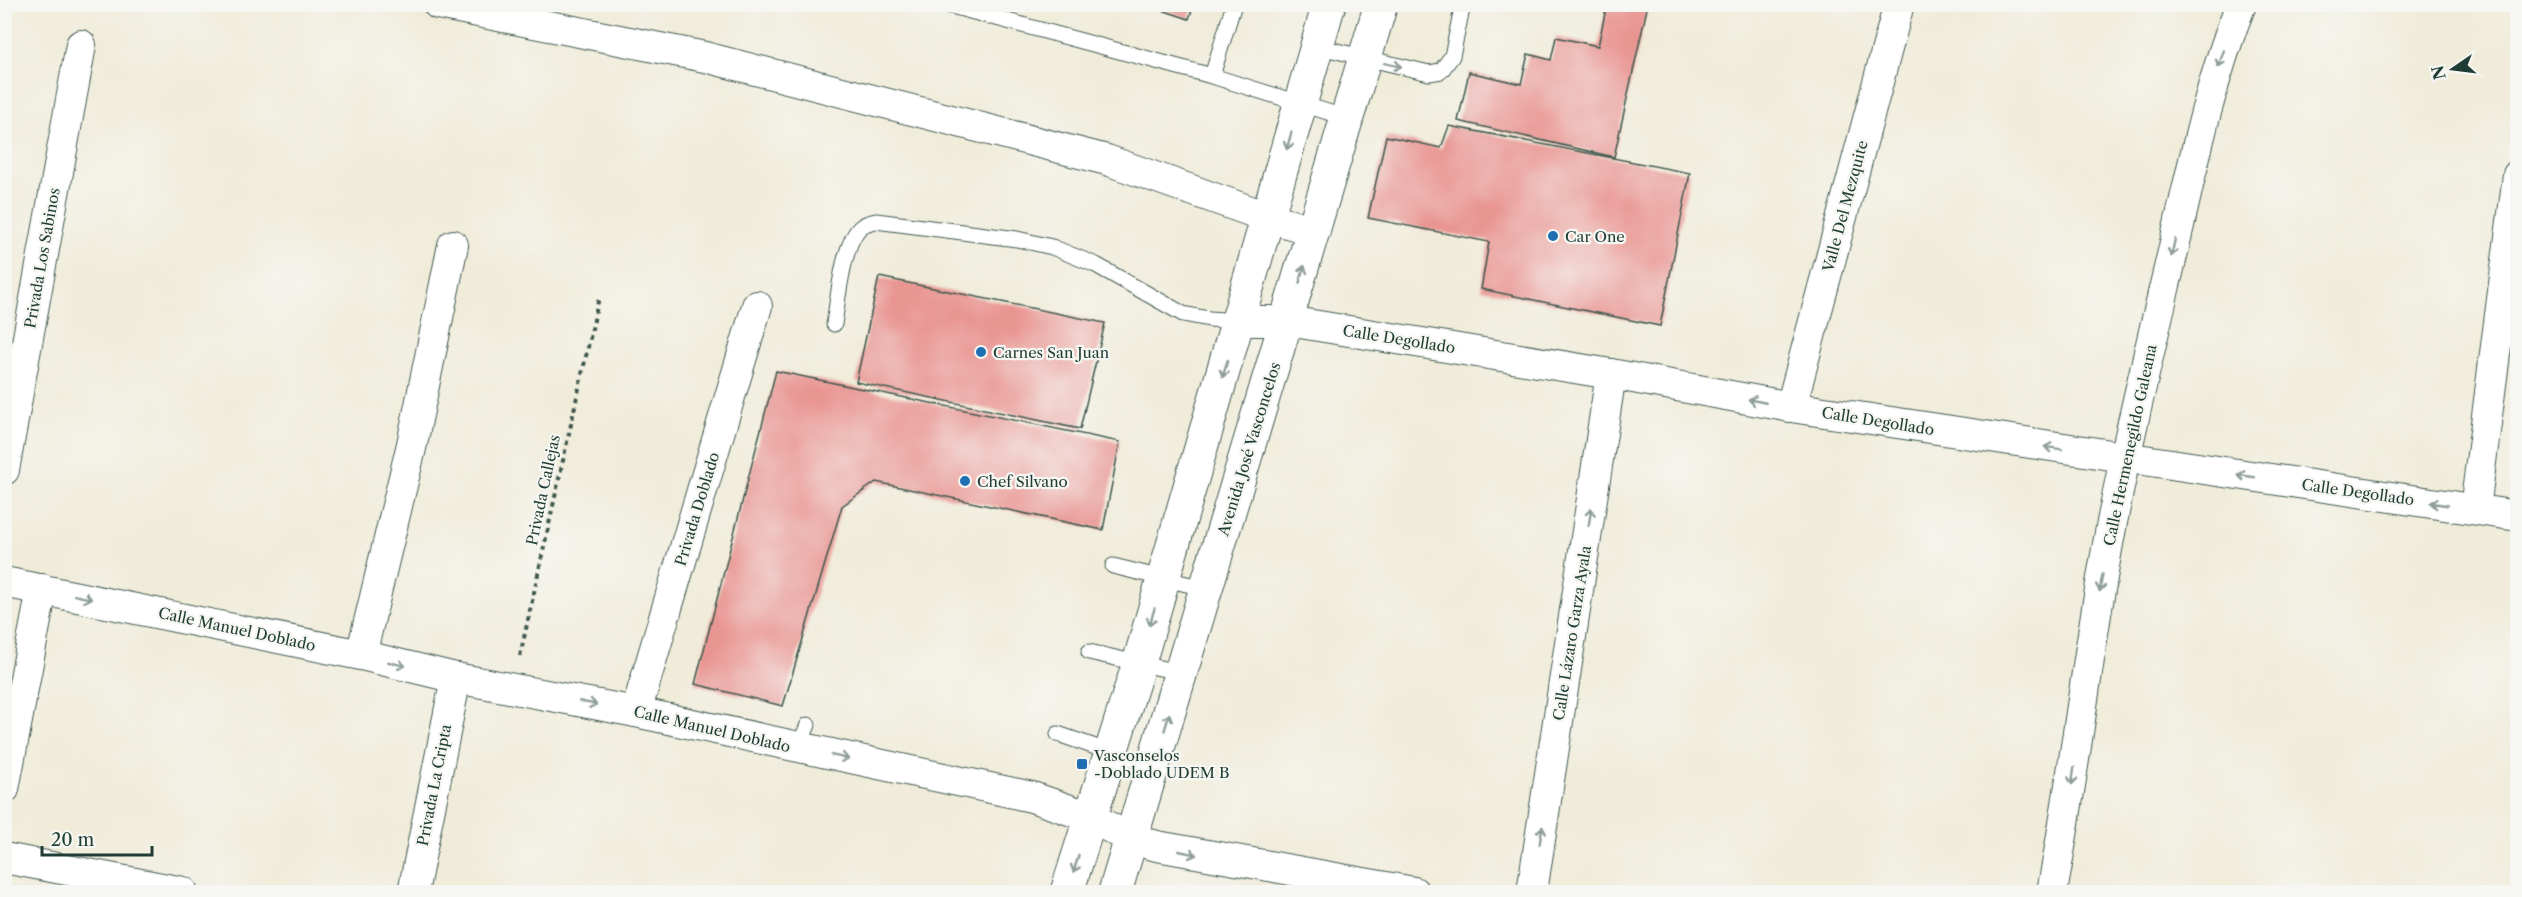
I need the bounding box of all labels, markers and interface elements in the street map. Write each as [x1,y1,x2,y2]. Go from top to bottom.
north arrow [2423,39,2483,99]
one-way arrow [2215,50,2226,68]
one-way arrow [1383,60,1403,71]
text: N [2427,63,2450,82]
one-way arrow [1282,131,1294,150]
street label: Valle Del Mezquite [1818,138,1872,275]
street label: Privada Los Sabinos [20,186,64,330]
place label: Car One [1565,227,1625,246]
marker: Car One [1546,229,1560,243]
one-way arrow [2167,239,2179,258]
one-way arrow [1297,265,1308,284]
street label: Calle Degollado [1341,321,1457,357]
street label: Calle Hermenegildo Galeana [2099,342,2161,547]
place label: Carnes San Juan [993,343,1110,362]
marker: Carnes San Juan [974,345,988,359]
street label: Avenida José Vasconcelos [1213,360,1284,539]
one-way arrow [1219,360,1230,379]
one-way arrow [1747,395,1767,406]
street label: Calle Degollado [1820,403,1936,439]
street label: Privada Callejas [522,433,564,547]
one-way arrow [2044,442,2063,453]
street label: Privada Doblado [671,450,723,568]
one-way arrow [2236,471,2256,482]
place label: Chef Silvano [977,472,1068,491]
marker: Chef Silvano [958,474,972,488]
street label: Calle Degollado [2300,475,2416,509]
one-way arrow [2429,498,2449,509]
one-way arrow [1584,508,1595,528]
street label: Calle Lázaro Garza Ayala [1549,544,1595,722]
one-way arrow [2095,572,2106,592]
one-way arrow [72,592,92,603]
street label: Calle Manuel Doblado [157,603,317,655]
one-way arrow [1146,607,1157,626]
one-way arrow [387,658,406,670]
one-way arrow [577,698,597,709]
street label: Calle Manuel Doblado [632,702,792,756]
one-way arrow [1162,713,1173,732]
street label: Privada La Cripta [413,722,455,847]
place label: Vasconselos -Doblado UDEM B [1093,746,1229,782]
one-way arrow [830,752,849,763]
marker: Vasconselos -Doblado UDEM B [1075,757,1089,771]
one-way arrow [2068,765,2079,785]
scale bar [42,819,152,857]
one-way arrow [1536,825,1547,845]
text: 20 m [51,829,95,851]
one-way arrow [1178,848,1197,859]
one-way arrow [1070,854,1081,873]

